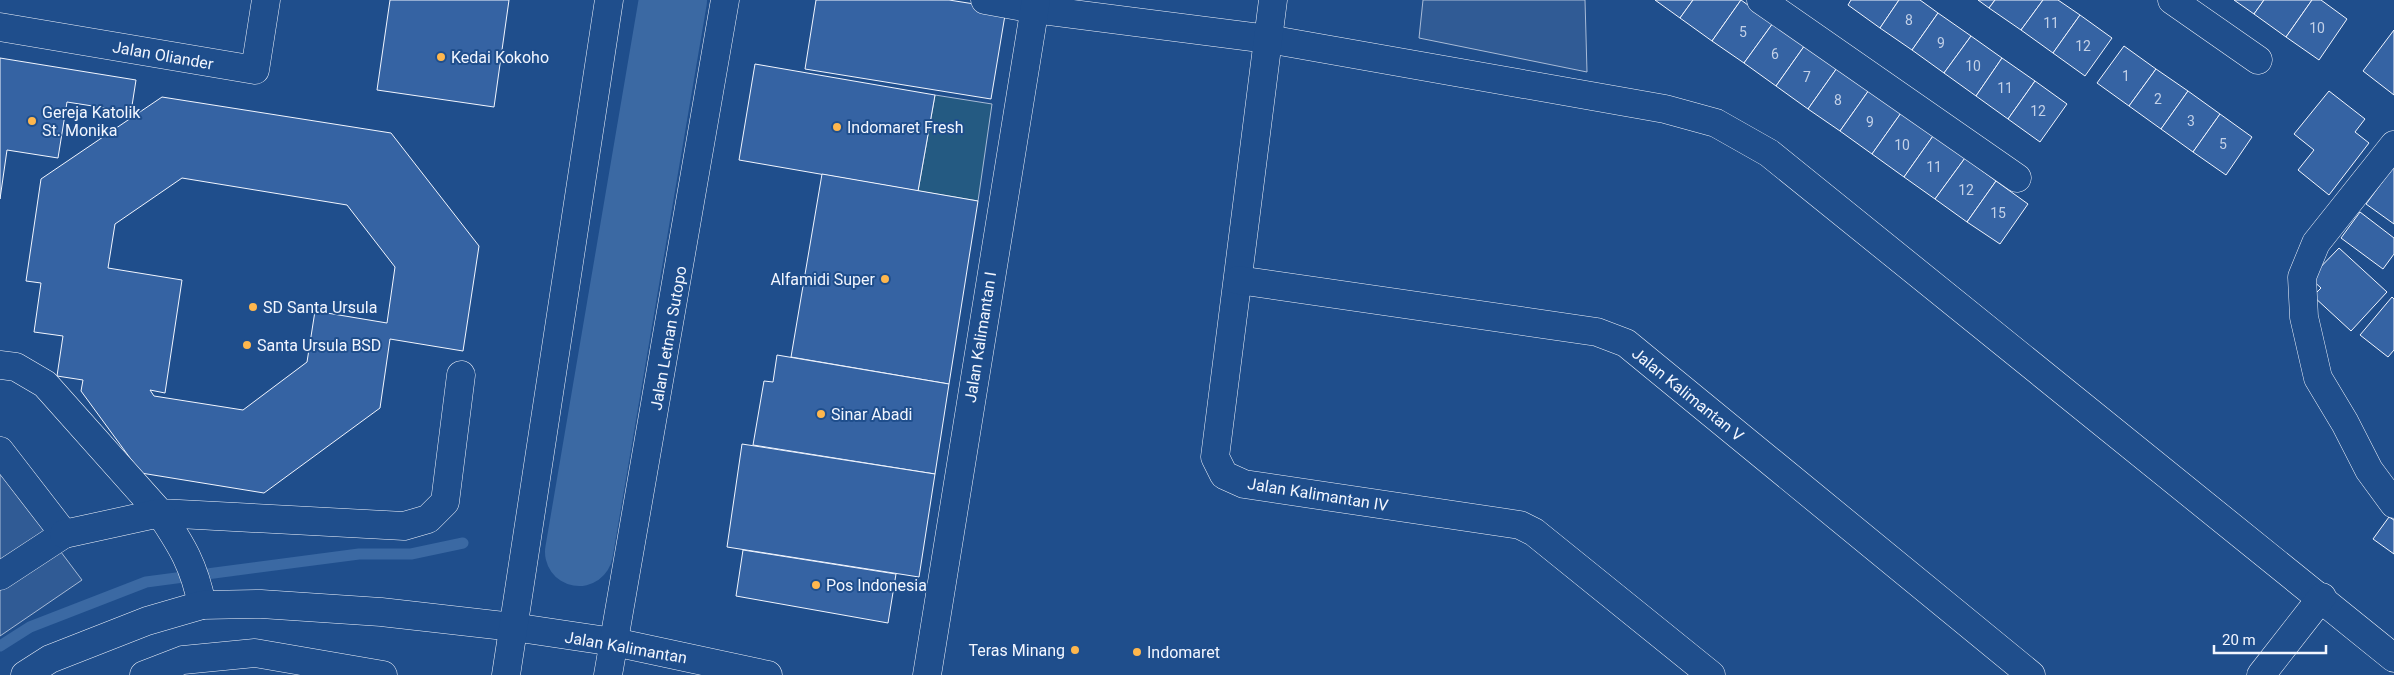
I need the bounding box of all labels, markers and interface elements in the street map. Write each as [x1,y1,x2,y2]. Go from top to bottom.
house number: 8 [1905,12,1913,28]
house number: 11 [2043,15,2059,31]
house number: 10 [2309,20,2325,36]
house number: 5 [1739,24,1747,40]
house number: 9 [1937,35,1945,51]
street label: Jalan Oliander [111,37,215,74]
house number: 12 [2075,38,2091,54]
house number: 6 [1771,46,1779,62]
place label: Kedai Kokoho [451,48,549,67]
marker: Kedai Kokoho [435,51,447,63]
house number: 10 [1965,58,1981,74]
house number: 1 [2122,68,2130,84]
house number: 7 [1803,69,1811,85]
house number: 11 [1997,80,2013,96]
house number: 2 [2154,91,2162,107]
house number: 8 [1834,92,1842,108]
place label: Gereja Katolik St. Monika [42,103,141,140]
house number: 12 [2030,103,2046,119]
house number: 3 [2187,113,2195,129]
house number: 9 [1866,114,1874,130]
marker: Gereja Katolik St. Monika [26,115,38,127]
place label: Indomaret Fresh [847,118,964,137]
marker: Indomaret Fresh [831,121,843,133]
house number: 5 [2219,136,2227,152]
house number: 10 [1894,137,1910,153]
house number: 11 [1926,159,1942,175]
house number: 12 [1958,182,1974,198]
house number: 15 [1990,205,2006,221]
street label: Jalan Letnan Sutopo [646,264,691,412]
place label: Alfamidi Super [770,270,876,289]
street label: Jalan Kalimantan I [961,270,1000,404]
marker: Alfamidi Super [879,273,891,285]
place label: SD Santa Ursula [263,298,377,317]
marker: SD Santa Ursula [247,301,259,313]
place label: Santa Ursula BSD [257,336,381,355]
marker: Santa Ursula BSD [241,339,253,351]
street label: Jalan Kalimantan V [1628,344,1747,445]
place label: Sinar Abadi [831,405,912,424]
marker: Sinar Abadi [815,408,827,420]
street label: Jalan Kalimantan IV [1246,474,1390,515]
place label: Pos Indonesia [826,576,927,595]
marker: Pos Indonesia [810,579,822,591]
scale bar [2214,622,2326,654]
street label: Jalan Kalimantan [563,627,689,668]
text: 20 m [2222,631,2256,649]
place label: Teras Minang [968,641,1065,660]
place label: Indomaret [1147,643,1220,662]
marker: Teras Minang [1069,644,1081,656]
marker: Indomaret [1131,646,1143,658]

